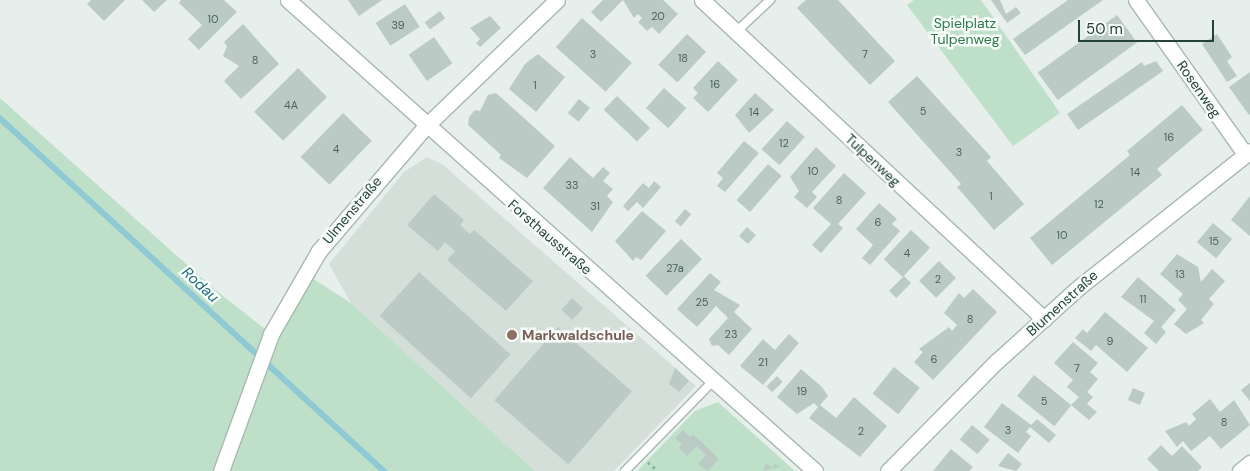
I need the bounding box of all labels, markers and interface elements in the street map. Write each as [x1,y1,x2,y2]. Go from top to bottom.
house number: 20 [651,9,665,23]
scale bar [1080,10,1216,42]
house number: 10 [208,12,218,26]
park label: Spielplatz Tulpenweg [930,15,1000,48]
house number: 39 [391,18,405,32]
text: 50 m [1086,19,1123,39]
house number: 3 [590,47,596,61]
house number: 7 [862,47,868,61]
house number: 18 [678,51,688,65]
house number: 8 [252,53,258,67]
street label: Rosenweg [1173,57,1225,121]
house number: 16 [710,77,720,91]
house number: 1 [533,78,537,92]
house number: 4A [284,98,298,112]
house number: 5 [920,104,926,118]
house number: 14 [749,105,759,119]
street label: Tulpenweg [842,130,904,190]
house number: 16 [1164,130,1174,144]
house number: 12 [779,136,789,150]
house number: 4 [333,142,339,156]
house number: 3 [956,145,962,159]
house number: 10 [808,164,818,178]
house number: 14 [1130,165,1140,179]
street label: Ulmenstraße [319,173,385,247]
house number: 33 [565,178,579,192]
house number: 1 [989,189,993,203]
house number: 8 [836,193,842,207]
street label: Forsthausstraße [505,196,595,278]
house number: 12 [1094,197,1104,211]
house number: 31 [590,199,600,213]
house number: 6 [875,215,881,229]
house number: 10 [1057,228,1067,242]
house number: 15 [1209,234,1219,248]
house number: 4 [904,246,910,260]
house number: 27a [666,261,684,275]
water label: Rodau [178,263,222,307]
street label: Blumenstraße [1023,267,1101,339]
house number: 13 [1175,267,1185,281]
house number: 2 [935,272,941,286]
house number: 11 [1140,292,1146,306]
house number: 25 [695,295,709,309]
house number: 8 [967,312,973,326]
place label: Markwaldschule [522,327,634,343]
house number: 23 [725,327,737,341]
marker: Markwaldschule [506,329,518,341]
house number: 9 [1107,334,1113,348]
house number: 6 [931,352,937,366]
house number: 21 [758,355,768,369]
house number: 7 [1074,361,1080,375]
house number: 19 [797,384,807,398]
house number: 5 [1041,394,1047,408]
house number: 8 [1221,415,1227,429]
house number: 3 [1005,423,1011,437]
house number: 2 [858,424,864,438]

